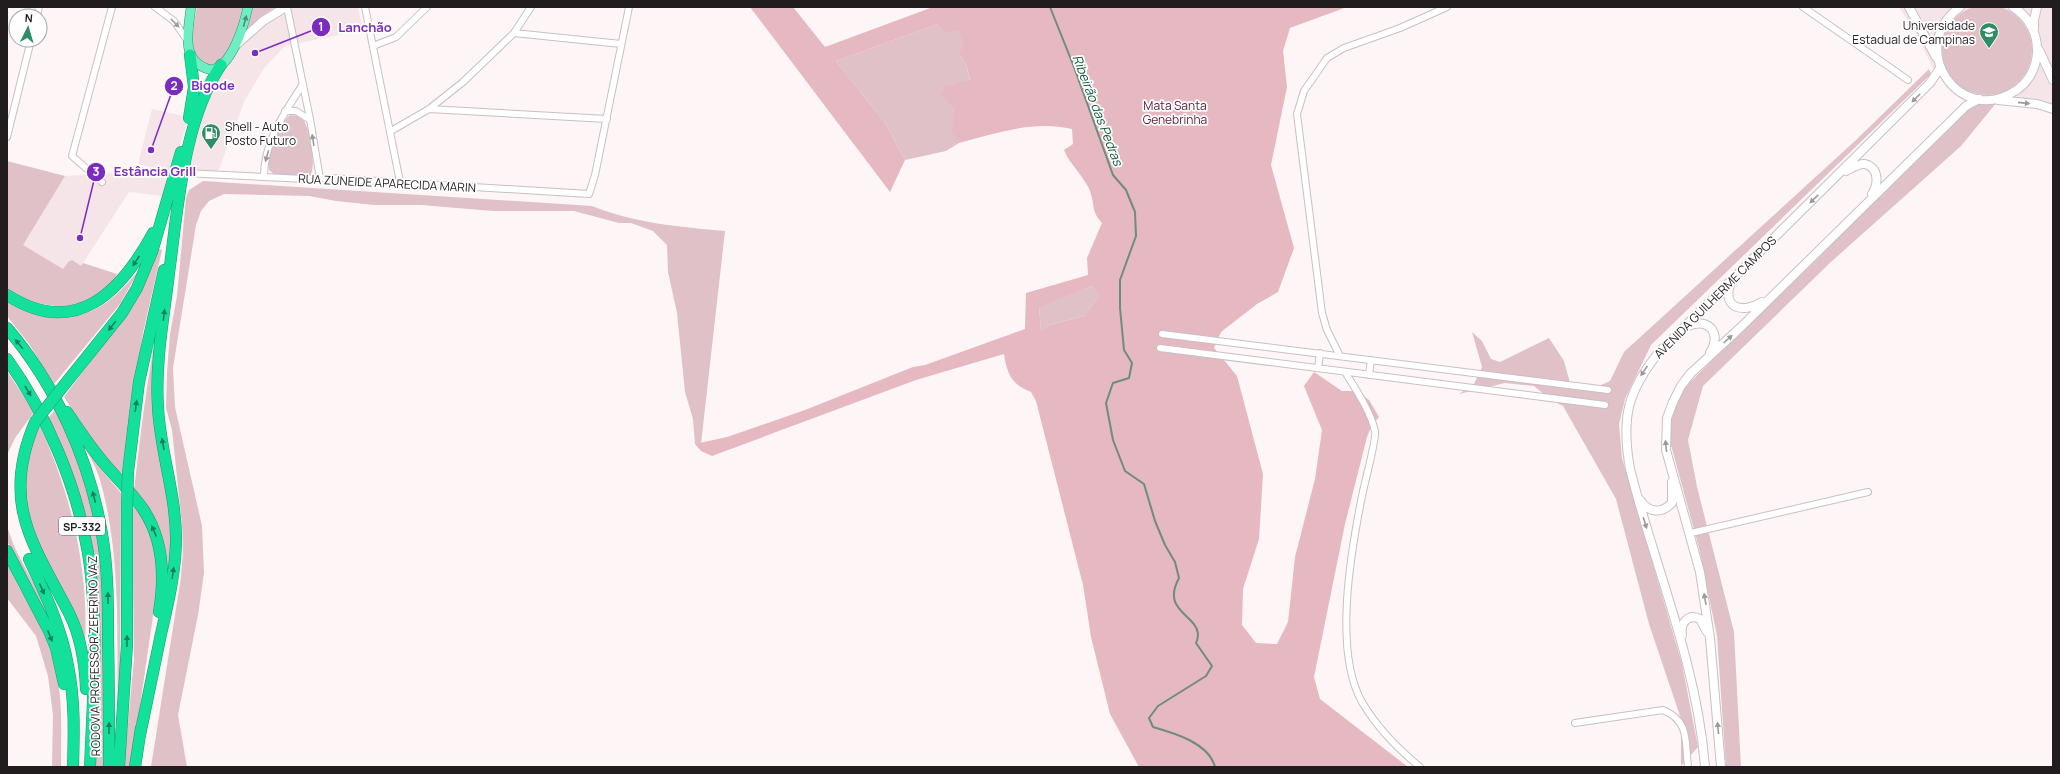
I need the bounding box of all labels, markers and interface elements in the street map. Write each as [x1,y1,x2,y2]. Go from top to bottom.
north arrow [8,8,48,48]
text: N [24,10,34,25]
one-way arrow [242,15,248,27]
callout: Lanchão [311,15,400,40]
place label: Universidade Estadual de Campinas [1852,17,1975,48]
one-way arrow [170,18,180,28]
text: 1 [318,18,324,35]
text: Lanchão [338,18,392,36]
school or university icon: Universidade Estadual de Campinas [1978,21,2000,49]
water label: Ribeirão das Pedras [1069,52,1128,169]
callout: Bigode [164,73,243,98]
text: Bigode [191,76,235,94]
text: 2 [170,77,178,94]
one-way arrow [1911,93,1921,103]
park label: Mata Santa Genebrinha [1143,97,1207,128]
one-way arrow [2017,99,2030,106]
place label: Shell - Auto Posto Futuro [225,118,296,149]
fuel station icon: Shell - Auto Posto Futuro [200,122,222,150]
one-way arrow [310,134,316,146]
one-way arrow [264,150,270,162]
callout: Estância Grill [86,159,204,184]
text: Estância Grill [114,162,196,180]
text: 3 [93,163,100,180]
street label: RUA ZUNEIDE APARECIDA MARIN [298,170,476,196]
one-way arrow [1809,194,1819,204]
street label: AVENIDA GUILHERME CAMPOS [1650,232,1780,362]
one-way arrow [132,256,140,266]
one-way arrow [161,309,167,321]
one-way arrow [108,321,117,332]
one-way arrow [1723,334,1733,344]
one-way arrow [15,338,24,349]
one-way arrow [1640,366,1648,377]
one-way arrow [25,385,32,397]
one-way arrow [133,400,139,412]
one-way arrow [160,438,166,450]
one-way arrow [1663,440,1669,452]
one-way arrow [91,491,97,503]
road number: SP-332 [59,517,105,535]
one-way arrow [1642,517,1648,529]
one-way arrow [151,524,157,536]
street label: RODOVIA PROFESSOR ZEFERINO VAZ [84,556,104,756]
one-way arrow [170,567,176,579]
one-way arrow [39,583,45,594]
one-way arrow [105,591,111,604]
one-way arrow [1702,593,1708,605]
one-way arrow [48,630,54,642]
one-way arrow [124,634,130,647]
one-way arrow [106,721,112,734]
one-way arrow [1714,722,1721,734]

